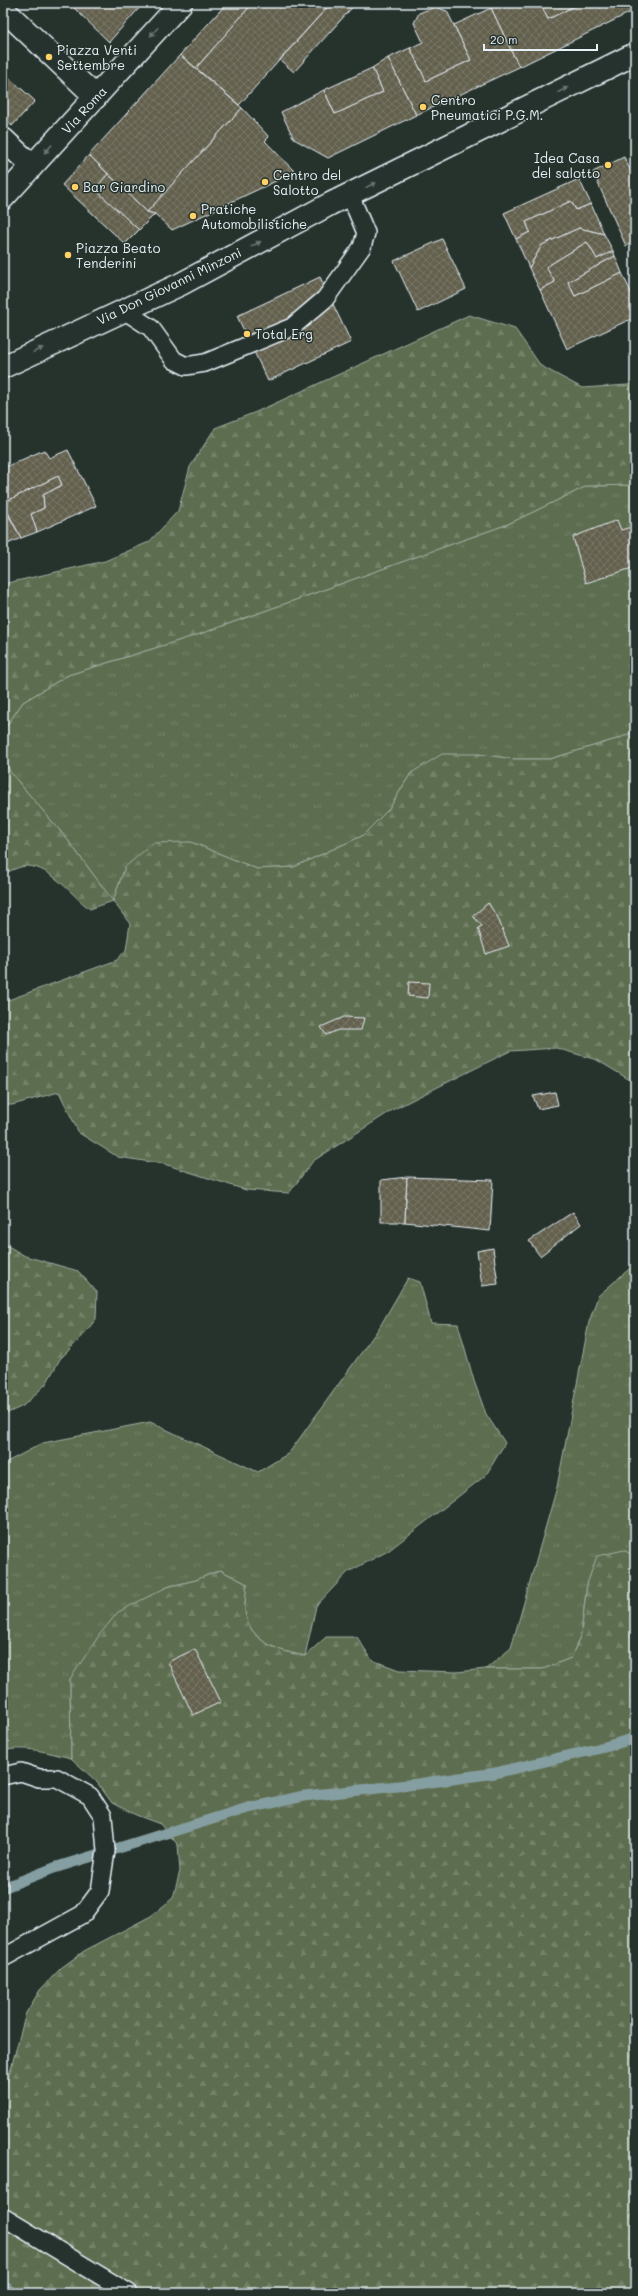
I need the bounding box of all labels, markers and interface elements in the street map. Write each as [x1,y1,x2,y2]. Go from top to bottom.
scale bar [484,26,597,52]
one-way arrow [150,27,159,37]
text: 20 m [490,31,518,47]
place label: Piazza Venti Settembre [57,41,137,73]
marker: Piazza Venti Settembre [44,52,54,62]
street label: Via Roma [57,82,110,137]
one-way arrow [557,87,569,93]
place label: Centro Pneumatici P.G.M. [431,91,543,123]
marker: Centro Pneumatici P.G.M. [418,102,428,112]
one-way arrow [43,144,53,154]
place label: Idea Casa del salotto [532,149,600,181]
marker: Idea Casa del salotto [603,160,613,170]
place label: Centro del Salotto [273,166,341,198]
marker: Centro del Salotto [260,177,270,187]
place label: Bar Giardino [83,178,166,195]
marker: Bar Giardino [70,182,80,192]
one-way arrow [366,182,377,188]
place label: Pratiche Automobilistiche [201,200,307,232]
marker: Pratiche Automobilistiche [188,211,198,221]
place label: Piazza Beato Tenderini [76,239,161,271]
one-way arrow [250,240,261,247]
street label: Via Don Giovanni Minzoni [94,243,244,328]
marker: Piazza Beato Tenderini [63,250,73,260]
place label: Total Erg [255,325,313,342]
marker: Total Erg [242,329,252,339]
one-way arrow [32,347,44,353]

